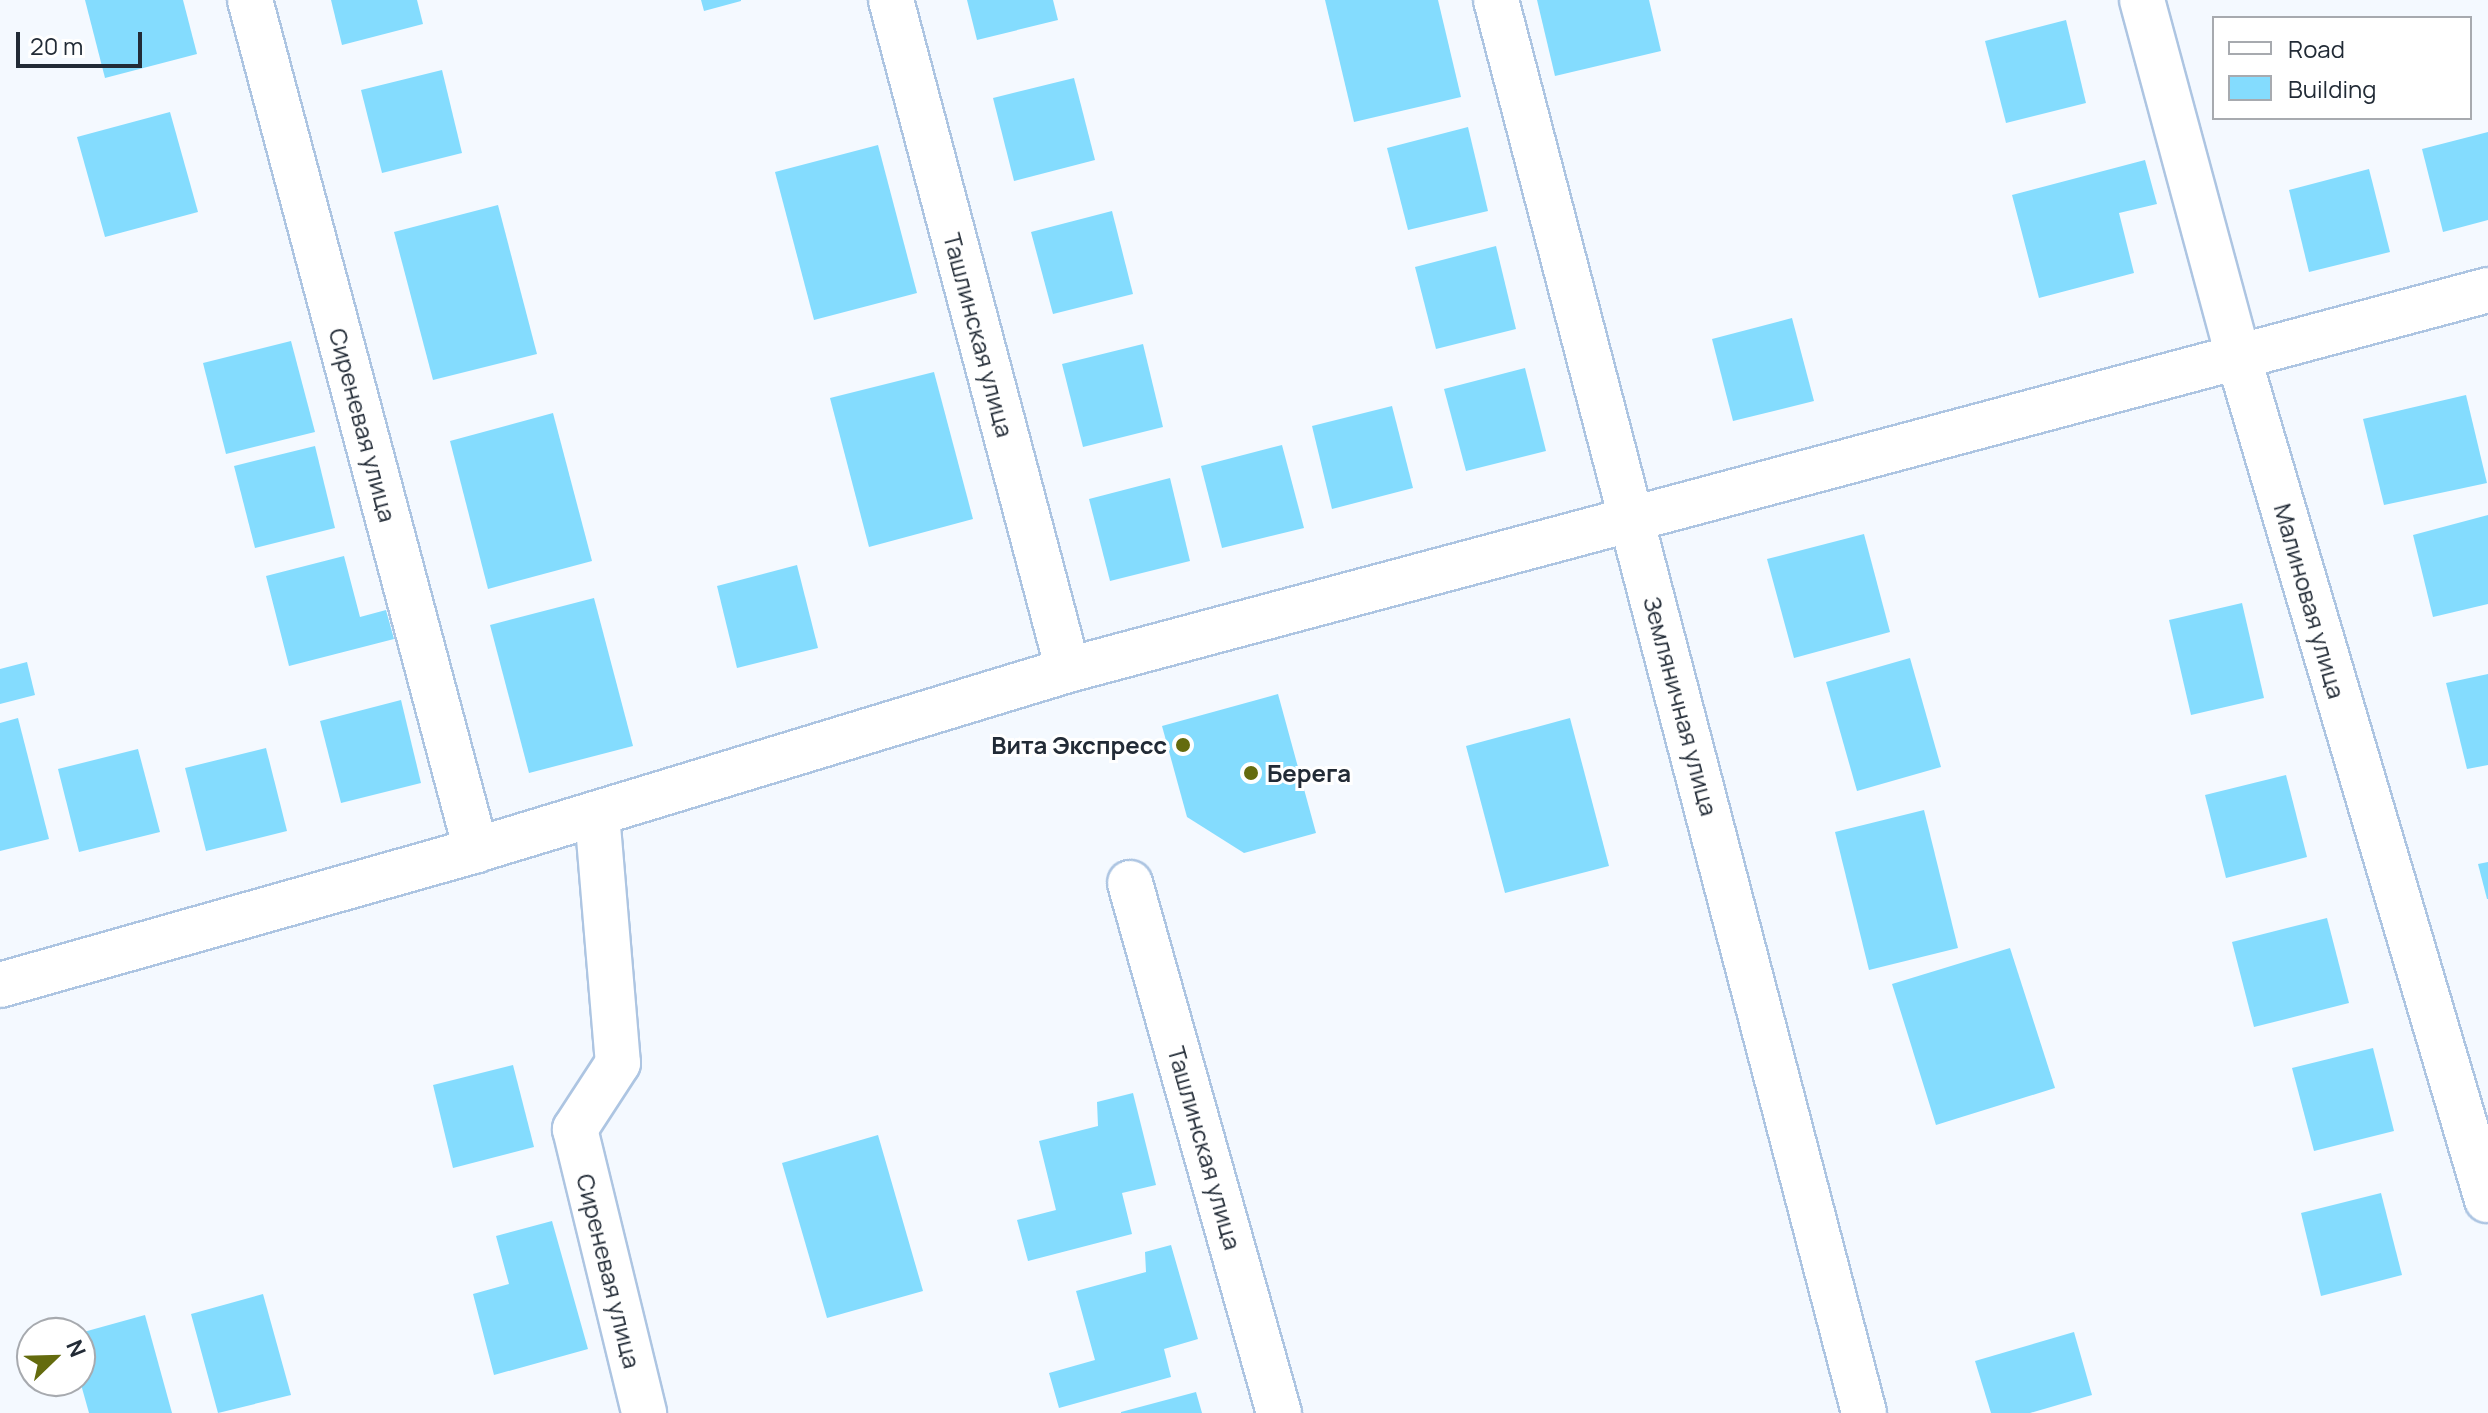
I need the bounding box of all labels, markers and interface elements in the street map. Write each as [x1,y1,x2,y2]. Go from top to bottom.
scale bar [20,16,146,66]
legend [2212,16,2472,120]
text: 20 m [30,29,83,62]
text: Road [2288,32,2345,65]
text: Building [2288,72,2376,105]
street label: Ташлинская улица [938,230,1020,440]
street label: Сиреневая улица [323,325,403,525]
street label: Малиновая улица [2268,500,2352,702]
street label: Земляничная улица [1638,593,1724,819]
place label: Вита Экспресс [991,731,1167,759]
marker: Вита Экспресс [1174,736,1192,754]
place label: Берега [1267,759,1351,787]
marker: Берега [1242,764,1260,782]
street label: Ташлинская улица [1162,1043,1248,1253]
street label: Сиреневая улица [571,1171,647,1371]
north arrow [16,1317,96,1397]
text: N [59,1335,93,1362]

